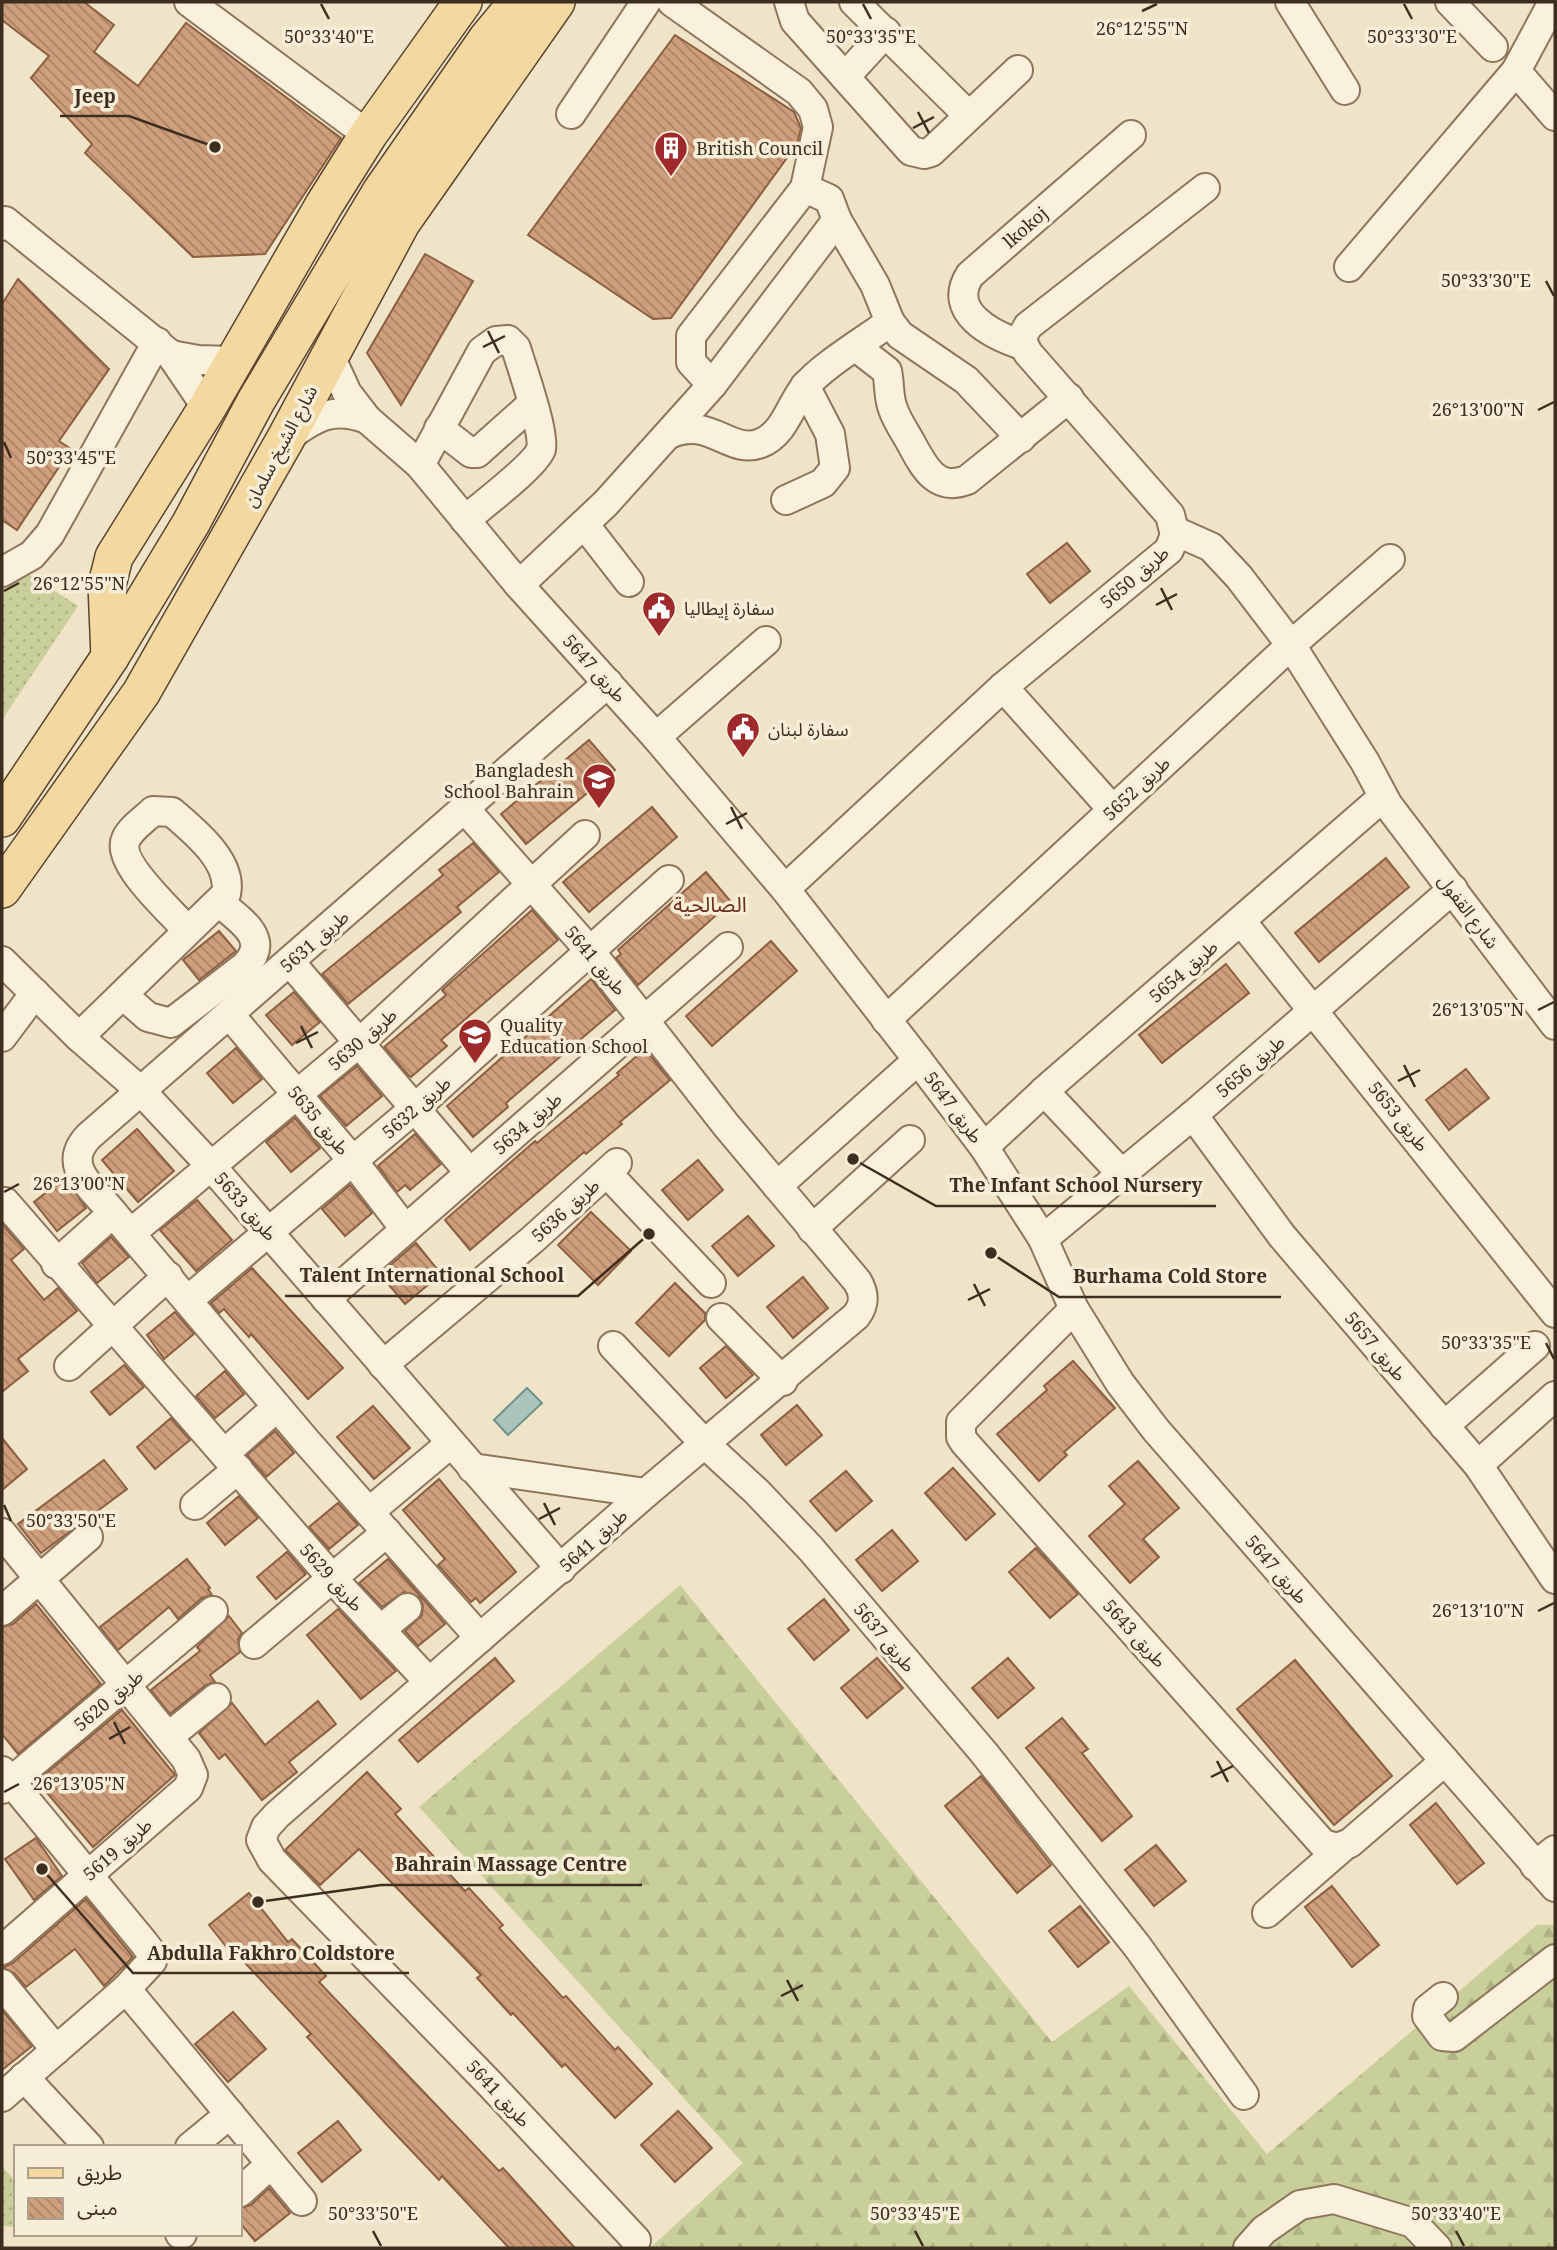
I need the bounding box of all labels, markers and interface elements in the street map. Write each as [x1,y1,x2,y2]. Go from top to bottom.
text: 26°12'55"N [1096,16,1189,40]
text: 50°33'40"E [284,24,374,48]
text: 50°33'35"E [826,24,916,48]
text: 50°33'30"E [1367,24,1457,48]
callout: Jeep [60,76,129,116]
text: Jeep [73,83,116,109]
building icon: British Council [652,129,690,178]
place label: British Council [696,136,823,160]
street label: lkokoj [997,201,1053,253]
text: 50°33'30"E [1441,268,1531,292]
street label: شارع الشيخ سلمان [238,381,325,512]
text: 26°13'00"N [1432,397,1525,421]
text: 50°33'45"E [26,445,116,469]
street label: طريق 5650 [1095,541,1173,613]
text: 26°12'55"N [33,571,126,595]
public building icon: سفارة إيطاليا [640,589,678,638]
place label: سفارة إيطاليا [684,596,774,621]
street label: طريق 5647 [558,629,632,707]
public building icon: سفارة لبنان [724,710,762,759]
place label: سفارة لبنان [768,717,849,741]
street label: طريق 5652 [1097,751,1175,825]
place label: Bangladesh School Bahrain [444,758,574,803]
school or university icon: Bangladesh School Bahrain [580,761,618,810]
street label: شارع القفول [1431,869,1505,955]
district label: الصالحية [673,890,747,918]
street label: طريق 5631 [275,905,353,977]
street label: طريق 5641 [560,920,632,1000]
street label: طريق 5654 [1144,935,1222,1007]
text: 26°13'05"N [1432,997,1525,1021]
street label: طريق 5630 [323,1003,401,1075]
place label: Quality Education School [500,1013,648,1058]
school or university icon: Quality Education School [456,1016,494,1065]
street label: طريق 5656 [1211,1030,1289,1102]
street label: طريق 5647 [919,1066,989,1148]
street label: طريق 5632 [377,1071,455,1143]
street label: طريق 5653 [1363,1076,1435,1156]
street label: طريق 5635 [283,1080,355,1160]
street label: طريق 5634 [488,1087,566,1159]
callout: The Infant School Nursery [936,1166,1216,1206]
street label: طريق 5633 [210,1167,282,1245]
text: 26°13'00"N [33,1171,126,1195]
text: The Infant School Nursery [950,1172,1202,1198]
street label: طريق 5636 [526,1173,604,1247]
callout: Talent International School [285,1256,578,1296]
callout: Burhama Cold Store [1059,1257,1281,1297]
text: Talent International School [300,1262,565,1288]
text: Burhama Cold Store [1073,1263,1267,1289]
street label: طريق 5657 [1340,1306,1412,1386]
text: 50°33'35"E [1441,1330,1531,1354]
street label: طريق 5641 [554,1503,632,1577]
text: 50°33'50"E [26,1508,116,1532]
street label: طريق 5647 [1241,1530,1313,1608]
street label: طريق 5629 [295,1538,369,1616]
street label: طريق 5643 [1098,1594,1172,1672]
street label: طريق 5637 [849,1597,921,1677]
text: 26°13'10"N [1432,1598,1525,1622]
street label: طريق 5620 [68,1664,148,1736]
text: 26°13'05"N [33,1771,126,1795]
street label: طريق 5619 [78,1813,156,1885]
callout: Bahrain Massage Centre [381,1845,642,1885]
text: Bahrain Massage Centre [395,1851,627,1877]
callout: Abdulla Fakhro Coldstore [133,1933,409,1973]
text: Abdulla Fakhro Coldstore [147,1940,395,1966]
street label: طريق 5641 [462,2054,536,2132]
legend [14,2145,242,2236]
text: طريق [77,2158,122,2186]
text: مبنى [77,2193,118,2221]
text: 50°33'50"E [328,2201,418,2225]
text: 50°33'45"E [870,2201,960,2225]
text: 50°33'40"E [1411,2201,1501,2225]

